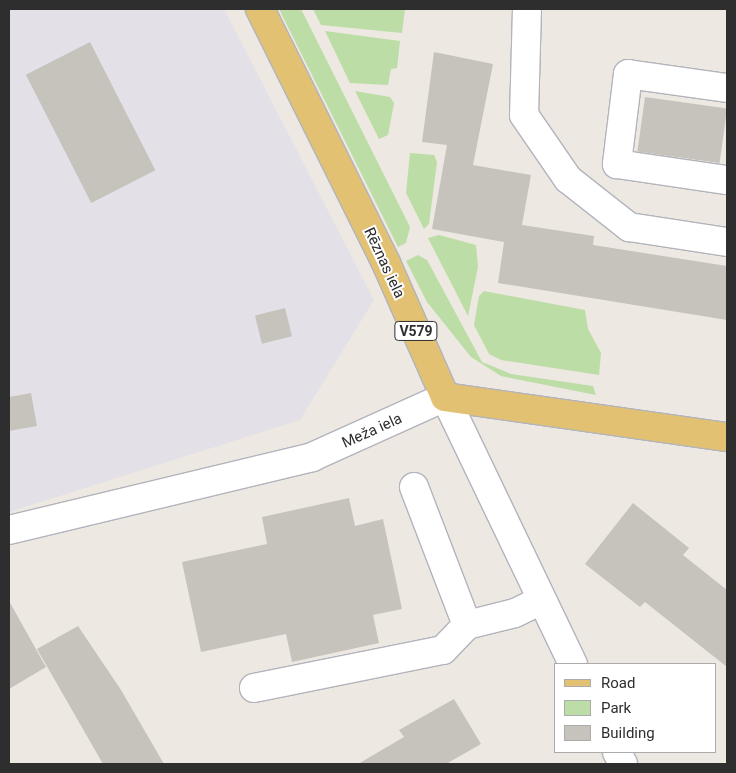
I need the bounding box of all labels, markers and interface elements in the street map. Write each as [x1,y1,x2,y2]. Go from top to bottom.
street label: Rēznas iela [360,225,408,301]
road number: V579 [394,320,438,342]
street label: Meža iela [339,410,405,452]
legend [554,663,716,753]
text: Road [601,674,635,692]
text: Park [601,699,631,717]
text: Building [601,724,655,742]

